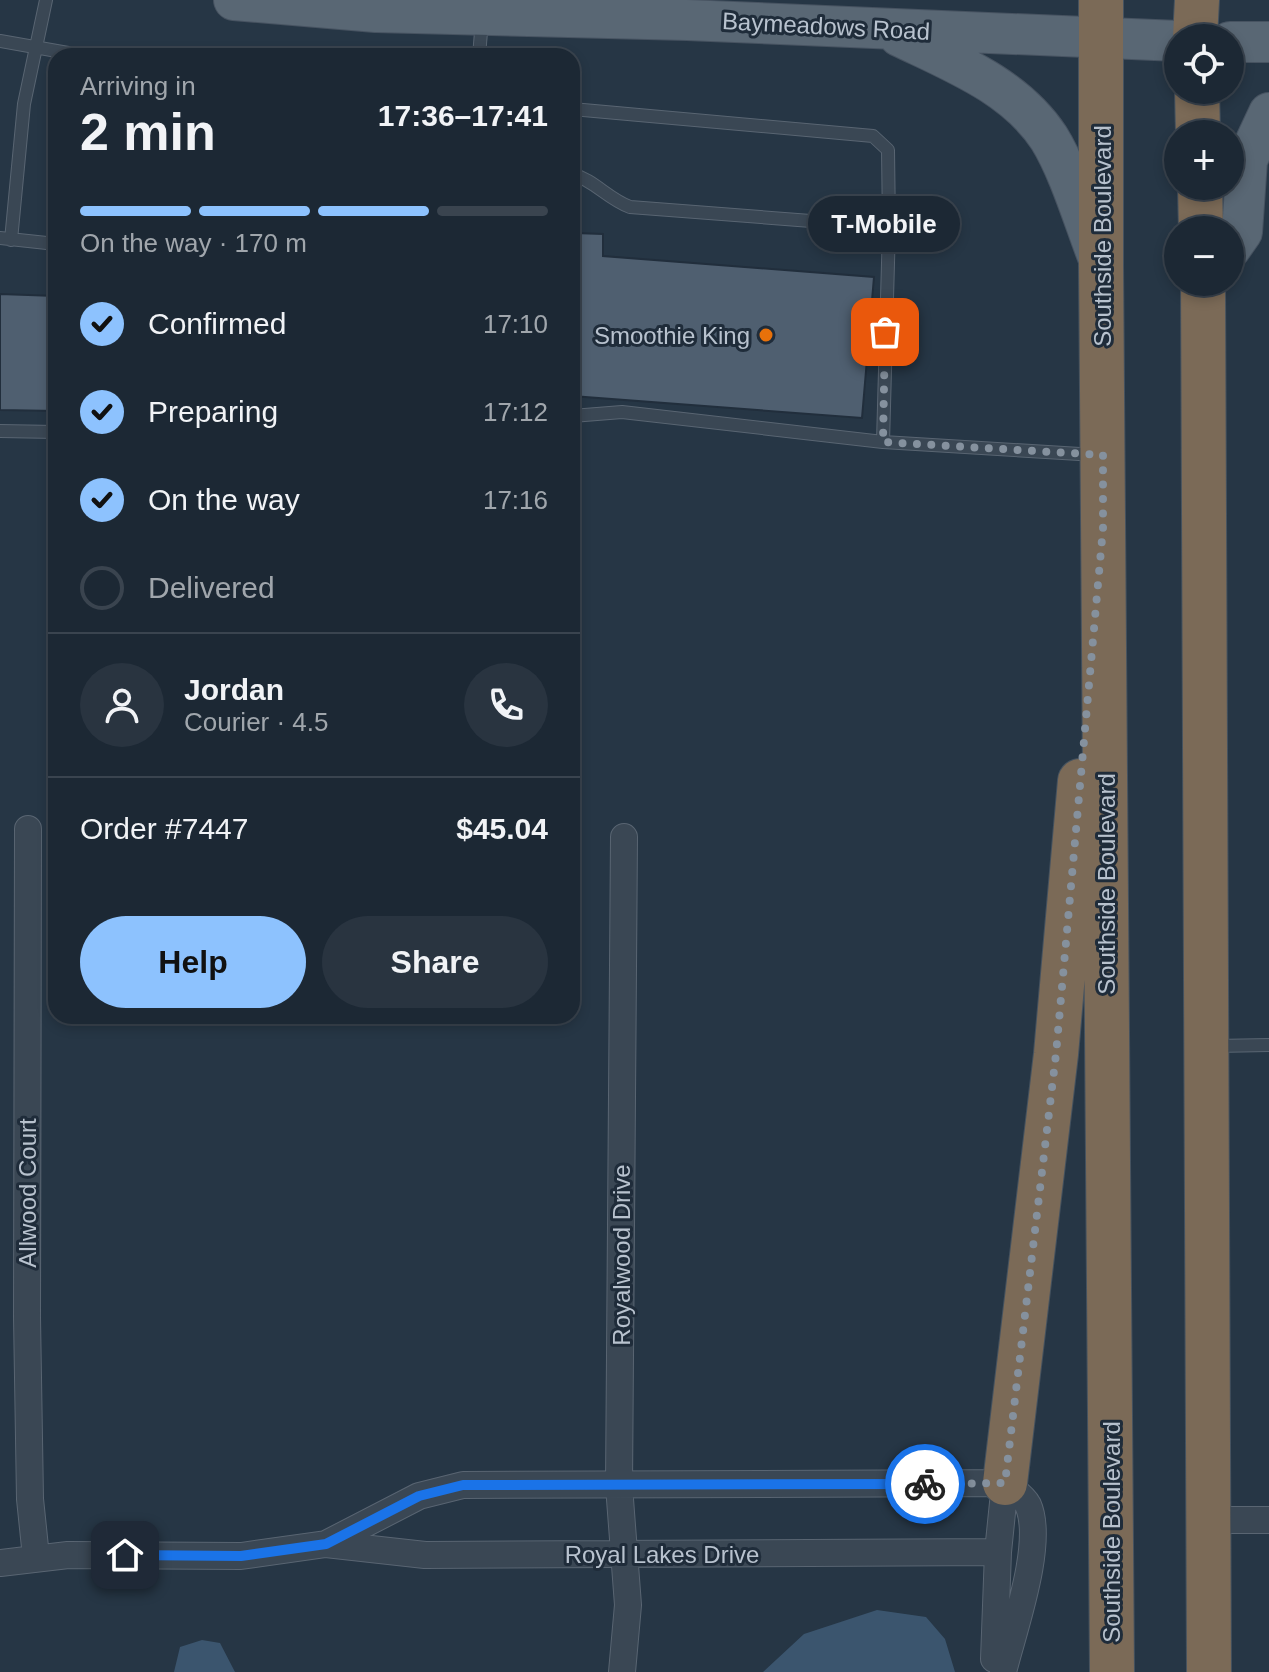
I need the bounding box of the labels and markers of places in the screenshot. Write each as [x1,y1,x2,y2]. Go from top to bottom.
callout: T-Mobile [809,196,961,252]
pin [851,298,919,366]
place label: Smoothie King [594,322,750,349]
marker: Smoothie King [757,326,775,344]
pin [91,1521,159,1589]

